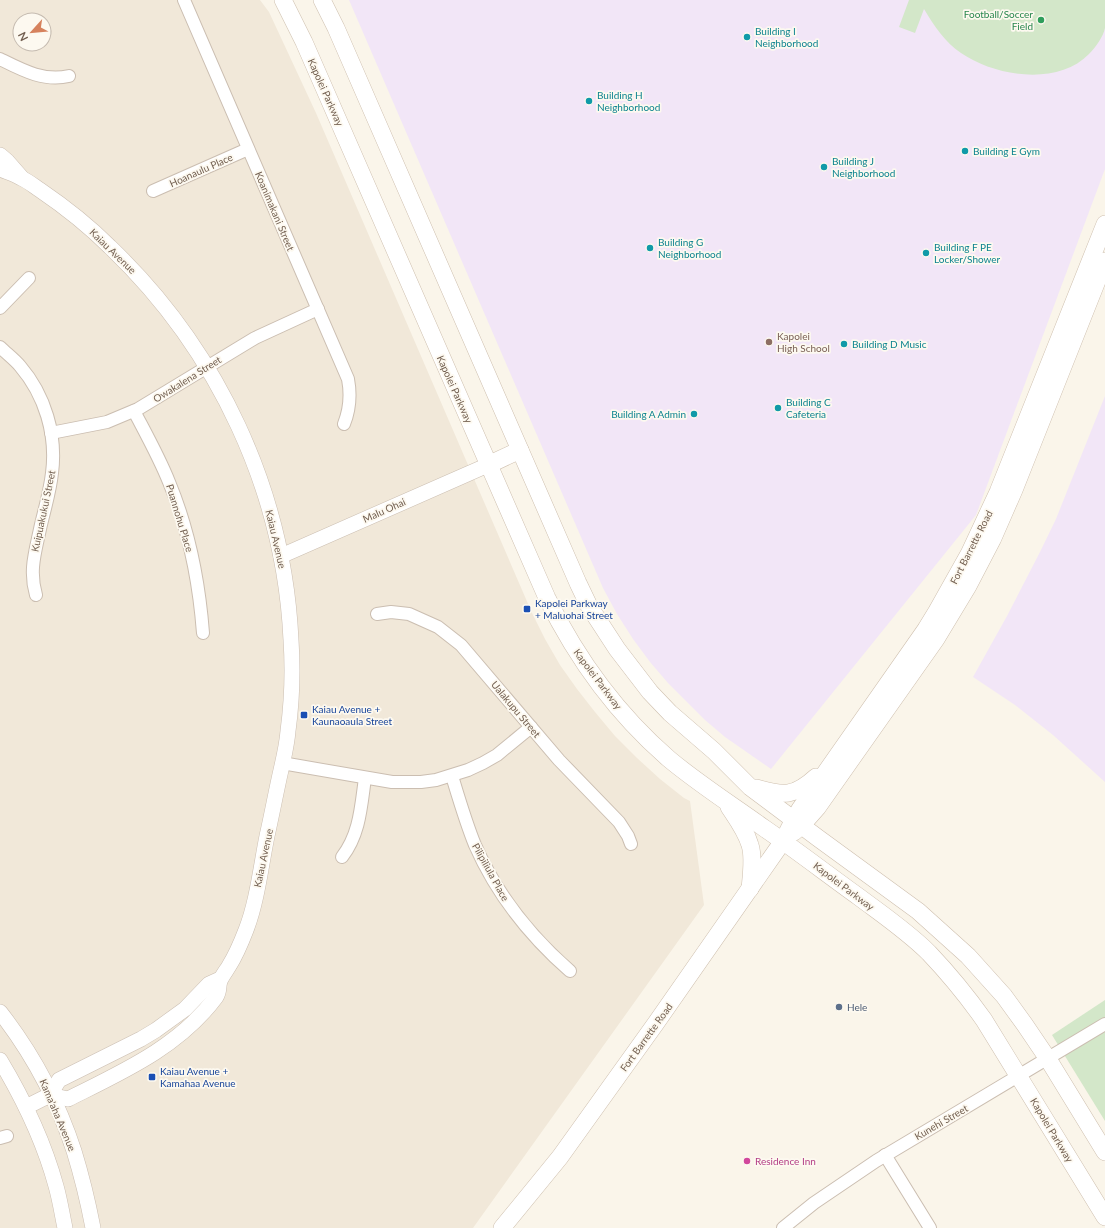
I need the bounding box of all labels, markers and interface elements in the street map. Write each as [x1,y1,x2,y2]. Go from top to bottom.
place label: Football/Soccer Field [964,8,1033,32]
north arrow [12,12,52,52]
marker: Football/Soccer Field [1036,15,1046,25]
place label: Building I Neighborhood [755,25,818,49]
text: N [15,30,30,43]
marker: Building I Neighborhood [742,32,752,42]
street label: Kapolei Parkway [306,56,347,128]
place label: Building H Neighborhood [597,89,660,113]
marker: Building H Neighborhood [584,96,594,106]
place label: Building E Gym [973,145,1040,157]
marker: Building E Gym [960,146,970,156]
street label: Hoanaulu Place [167,151,235,189]
place label: Building J Neighborhood [832,155,895,179]
marker: Building J Neighborhood [819,162,829,172]
street label: Koanimakani Street [253,170,297,253]
street label: Kaiau Avenue [87,226,139,276]
place label: Building G Neighborhood [658,236,721,260]
place label: Building F PE Locker/Shower [934,241,1001,265]
marker: Building G Neighborhood [645,243,655,253]
marker: Building F PE Locker/Shower [921,248,931,258]
place label: Kapolei High School [777,330,830,354]
marker: Kapolei High School [764,337,774,347]
place label: Building D Music [852,338,927,350]
marker: Building D Music [839,339,849,349]
street label: Owakalena Street [151,353,224,405]
street label: Kapolei Parkway [435,353,476,425]
place label: Building C Cafeteria [786,396,831,420]
marker: Building C Cafeteria [773,403,783,413]
place label: Building A Admin [611,408,686,420]
marker: Building A Admin [689,409,699,419]
street label: Kuipuakukui Street [28,469,58,553]
street label: Puannohu Place [164,483,196,553]
street label: Malu Ohai [361,495,407,525]
street label: Kaiau Avenue [263,508,289,570]
street label: Fort Barrette Road [947,508,995,586]
place label: Kapolei Parkway + Maluohai Street [535,597,613,621]
marker: Kapolei Parkway + Maluohai Street [522,604,532,614]
street label: Kapolei Parkway [571,646,625,712]
street label: Ualakupu Street [489,678,543,740]
place label: Kaiau Avenue + Kaunaoaula Street [312,703,393,727]
marker: Kaiau Avenue + Kaunaoaula Street [299,710,309,720]
street label: Kaiau Avenue [251,827,275,889]
street label: Pilipiliula Place [470,841,512,903]
street label: Kapolei Parkway [811,859,877,913]
street label: Fort Barrette Road [617,1001,675,1073]
place label: Hele [847,1001,867,1013]
marker: Hele [834,1002,844,1012]
place label: Kaiau Avenue + Kamahaa Avenue [160,1065,236,1089]
marker: Kaiau Avenue + Kamahaa Avenue [147,1072,157,1082]
street label: Kama'aha Avenue [37,1077,79,1153]
street label: Kapolei Parkway [1028,1096,1076,1165]
street label: Kunehi Street [912,1102,970,1142]
place label: Residence Inn [755,1155,816,1167]
marker: Residence Inn [742,1156,752,1166]

